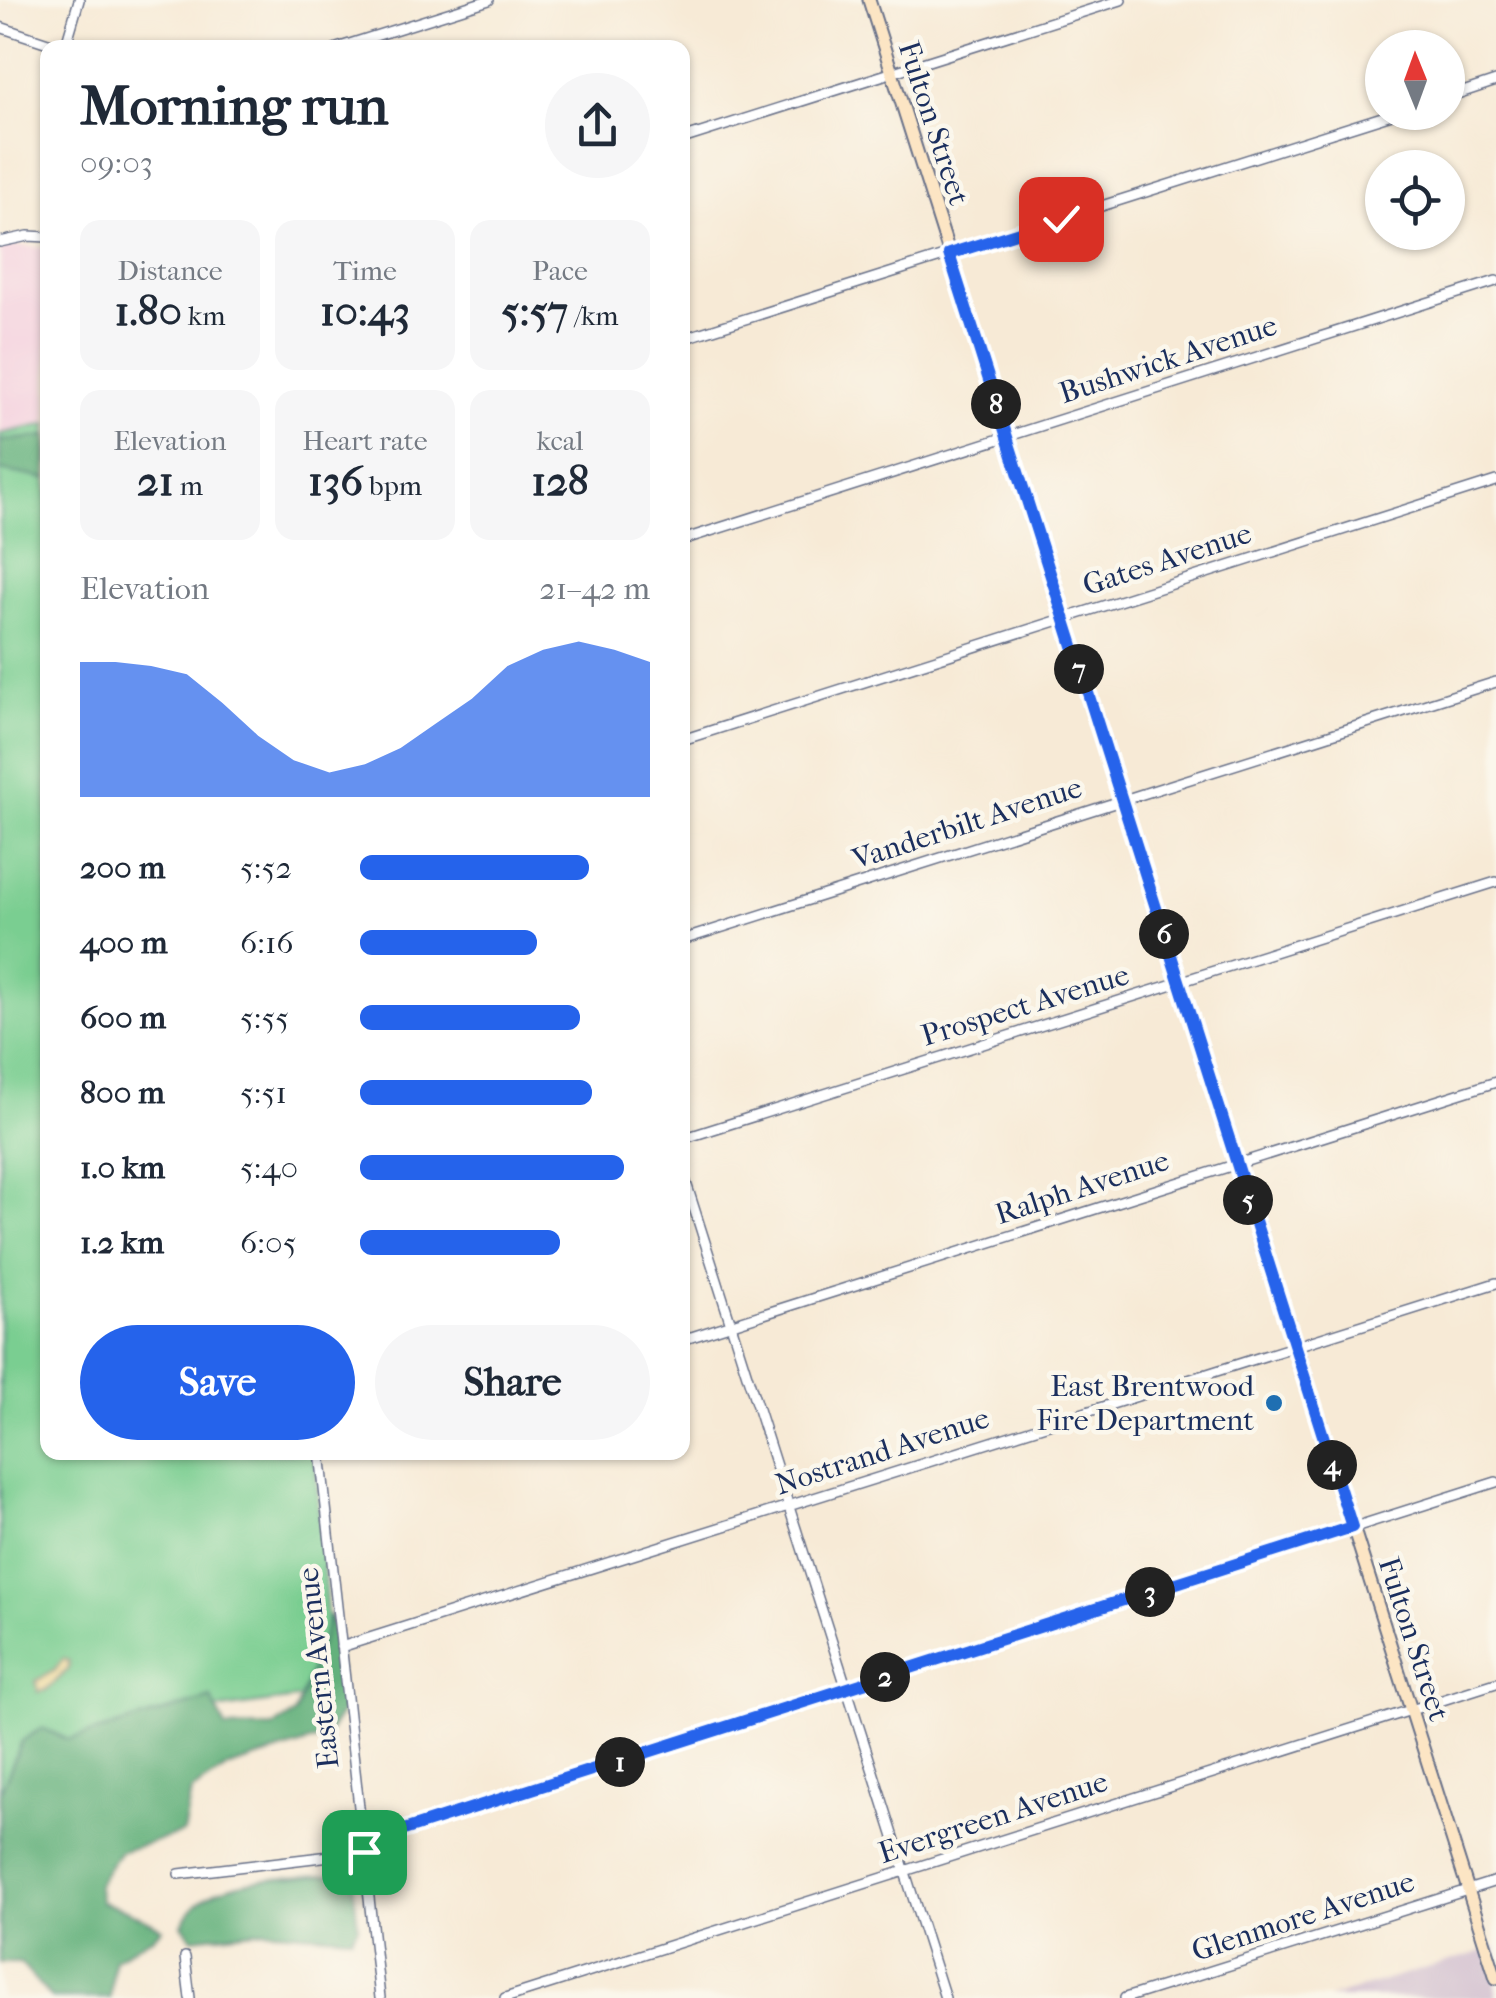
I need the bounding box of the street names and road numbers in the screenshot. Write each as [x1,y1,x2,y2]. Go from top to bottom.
street label: Fulton Street [891,37,977,210]
street label: Bushwick Avenue [1055,308,1281,411]
street label: Gates Avenue [1079,516,1256,603]
street label: Vanderbilt Avenue [847,770,1086,877]
street label: Prospect Avenue [917,957,1133,1054]
street label: Ralph Avenue [991,1143,1174,1232]
street label: Nostrand Avenue [771,1400,994,1503]
street label: Fulton Street [1371,1553,1457,1726]
street label: Eastern Avenue [291,1565,346,1770]
street label: Evergreen Avenue [874,1764,1112,1871]
street label: Glenmore Avenue [1187,1864,1419,1969]

